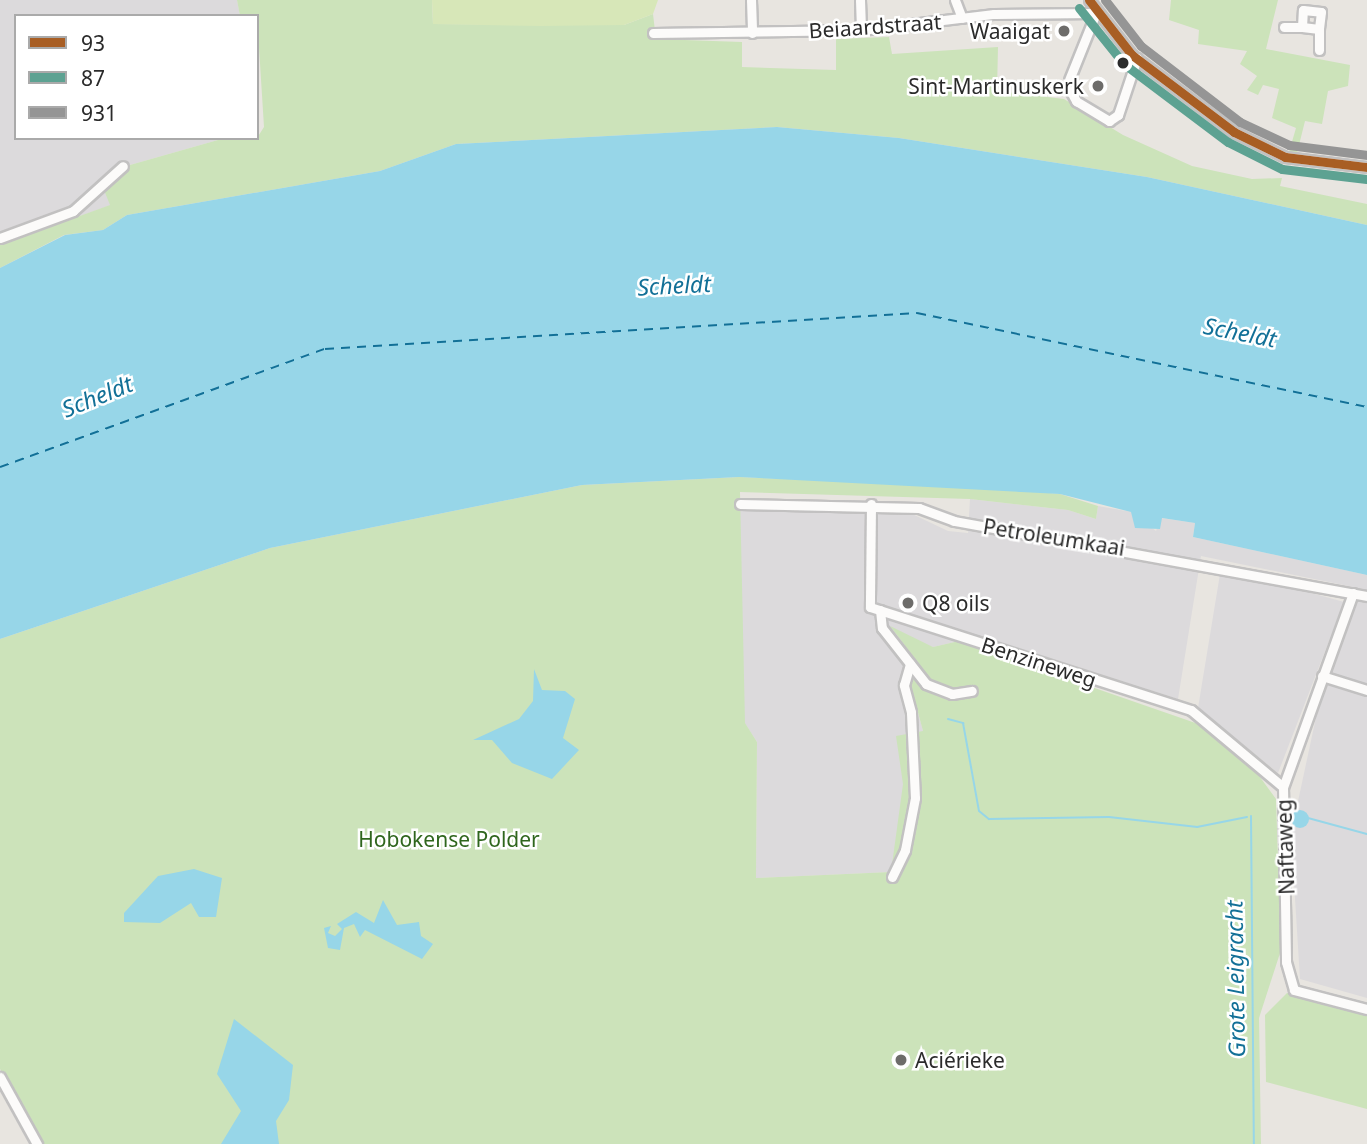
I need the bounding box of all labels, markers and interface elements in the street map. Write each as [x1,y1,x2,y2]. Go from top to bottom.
street label: Beiaardstraat [808,9,942,43]
legend [14,14,259,140]
place label: Waaigat [970,18,1050,44]
marker: Waaigat [1056,23,1072,39]
text: 93 [81,29,105,57]
unlabelled marker [1116,56,1130,70]
text: 87 [81,64,105,92]
place label: Sint-Martinuskerk [908,73,1084,99]
marker: Sint-Martinuskerk [1090,78,1106,94]
text: 931 [81,99,117,127]
water label: Scheldt [636,269,712,301]
water label: Scheldt [1201,311,1279,353]
water label: Scheldt [58,369,136,423]
street label: Petroleumkaai [981,513,1127,561]
place label: Q8 oils [922,590,989,616]
marker: Q8 oils [900,595,916,611]
street label: Benzineweg [978,632,1100,692]
street label: Naftaweg [1271,799,1299,895]
park label: Hobokense Polder [358,826,540,852]
water label: Grote Leigracht [1220,900,1250,1058]
place label: Aciérieke [915,1047,1005,1073]
marker: Aciérieke [893,1052,909,1068]

